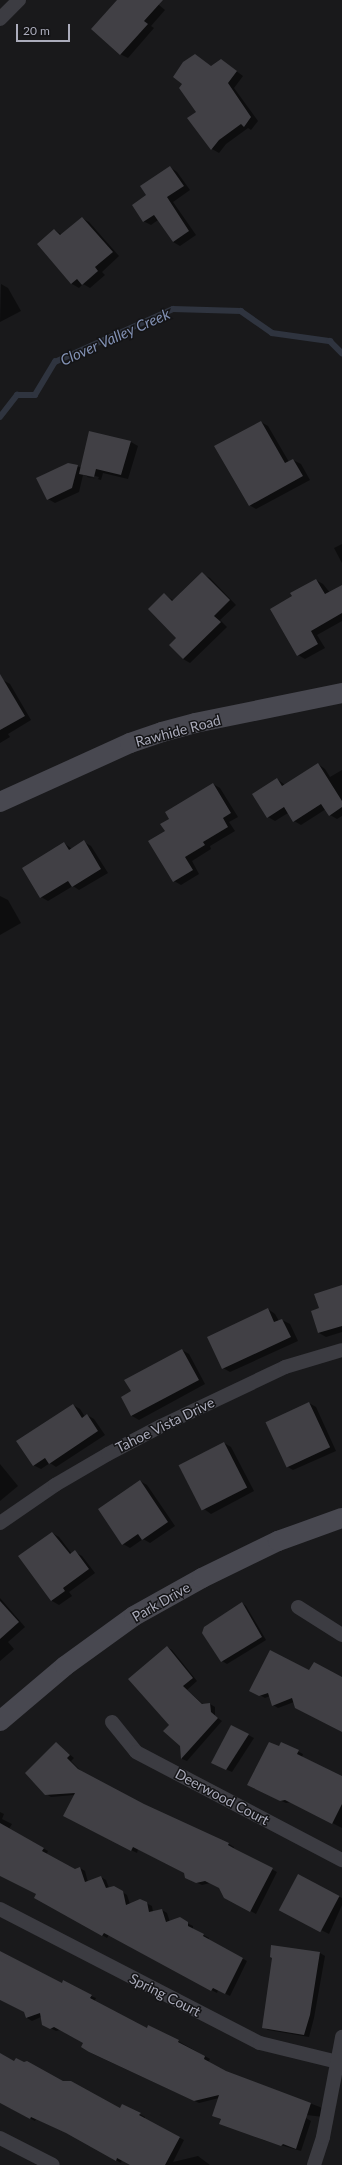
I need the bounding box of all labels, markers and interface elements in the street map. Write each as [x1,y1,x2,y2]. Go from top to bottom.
scale bar [18,16,72,42]
text: 20 m [23,23,50,38]
water label: Clover Valley Creek [57,305,173,369]
street label: Rawhide Road [134,712,222,750]
street label: Tahoe Vista Drive [113,1394,217,1456]
street label: Park Drive [129,1579,193,1625]
street label: Deerwood Court [172,1765,272,1829]
street label: Spring Court [127,1970,203,2020]

